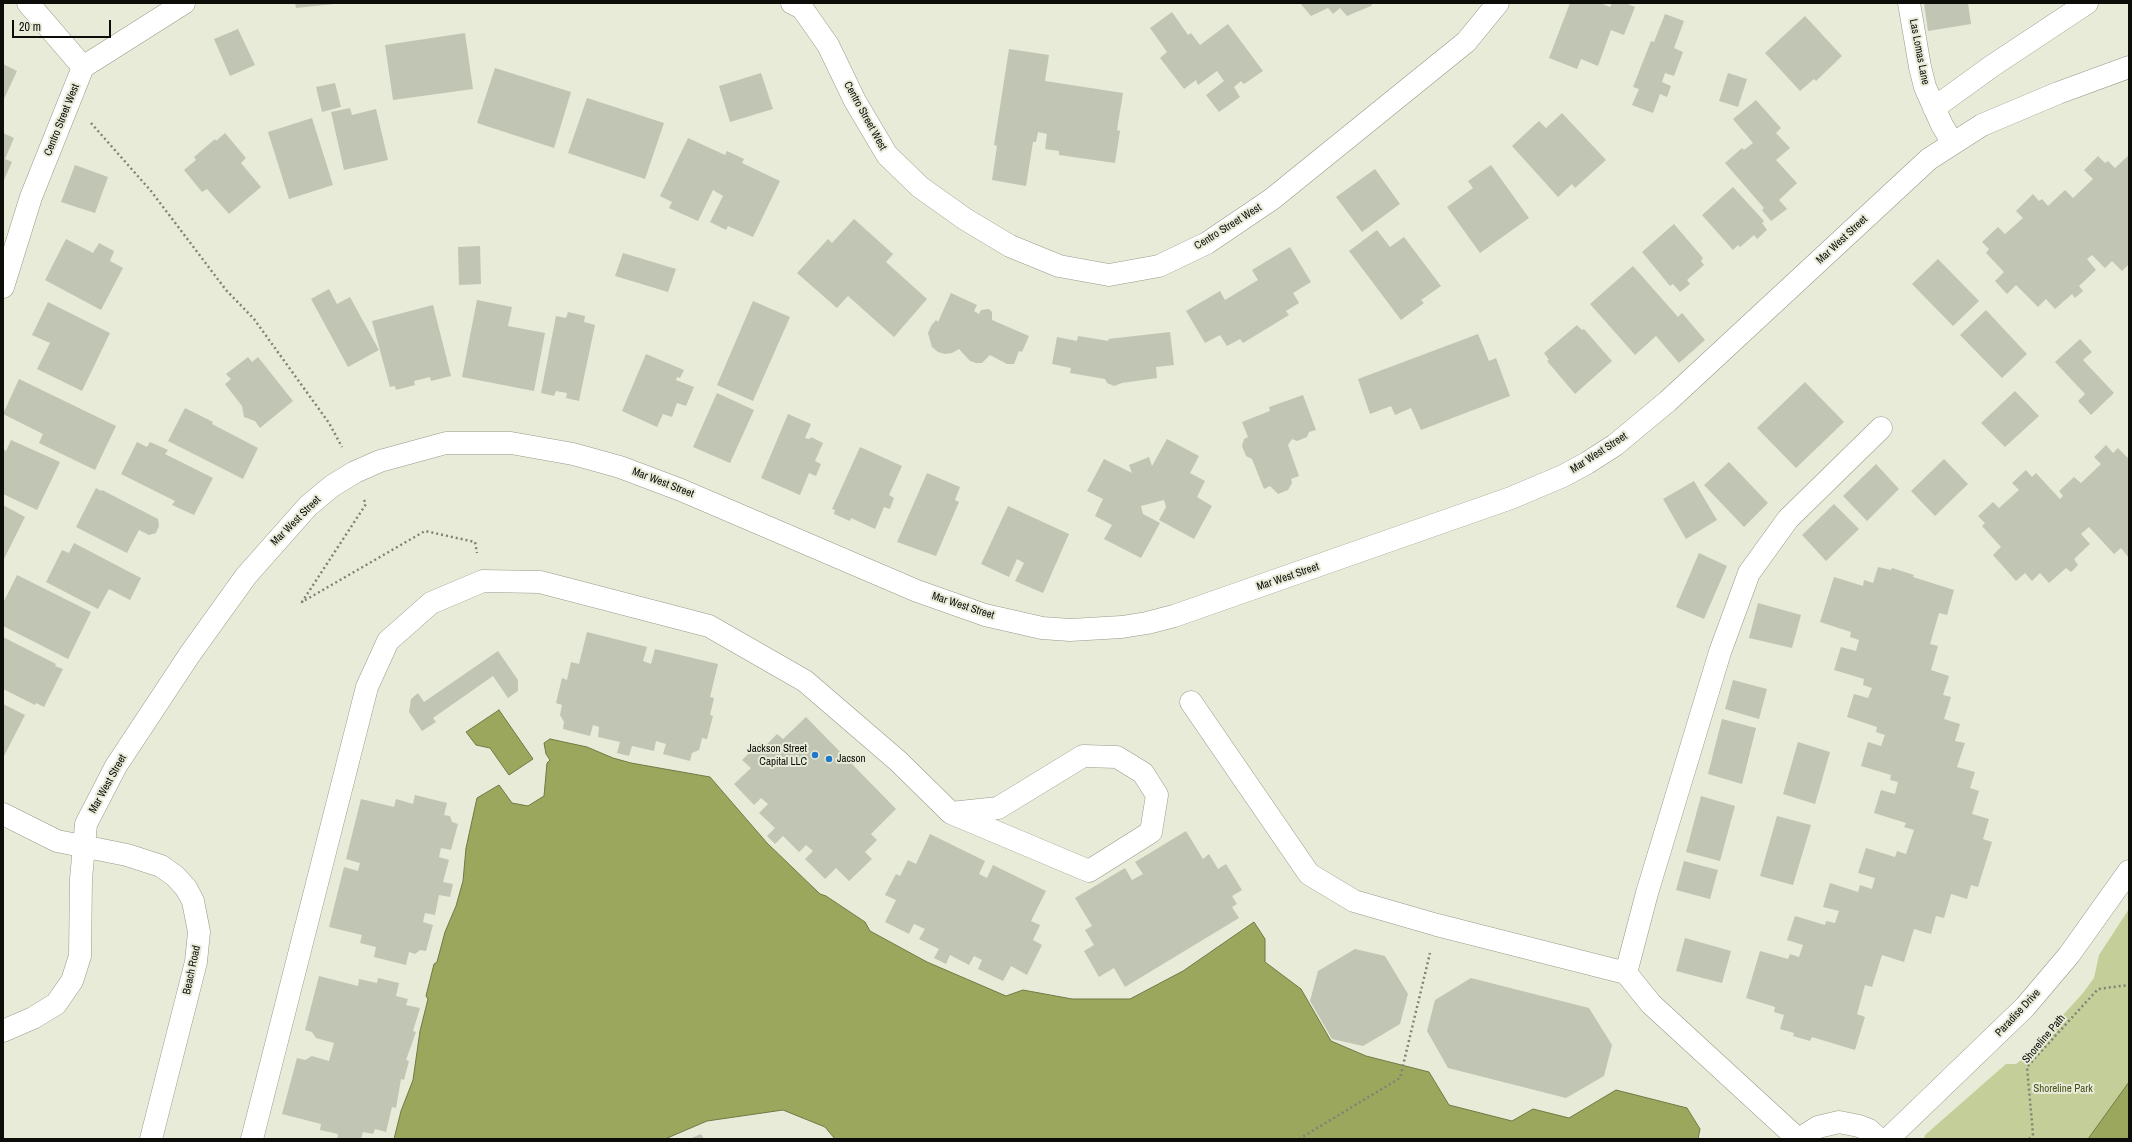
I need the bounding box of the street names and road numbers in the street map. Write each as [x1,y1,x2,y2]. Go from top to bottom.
street label: Las Lomas Lane [1906,18,1932,86]
street label: Centro Street West [841,79,889,153]
street label: Centro Street West [42,82,82,158]
street label: Centro Street West [1192,201,1264,253]
street label: Mar West Street [1814,213,1870,267]
street label: Mar West Street [1568,430,1630,476]
street label: Mar West Street [630,465,696,501]
street label: Mar West Street [268,493,324,549]
street label: Mar West Street [1255,560,1321,594]
street label: Mar West Street [930,590,996,622]
street label: Mar West Street [86,752,130,816]
street label: Beach Road [180,944,204,996]
street label: Paradise Drive [1993,987,2043,1039]
street label: Shoreline Path [2020,1012,2068,1066]

